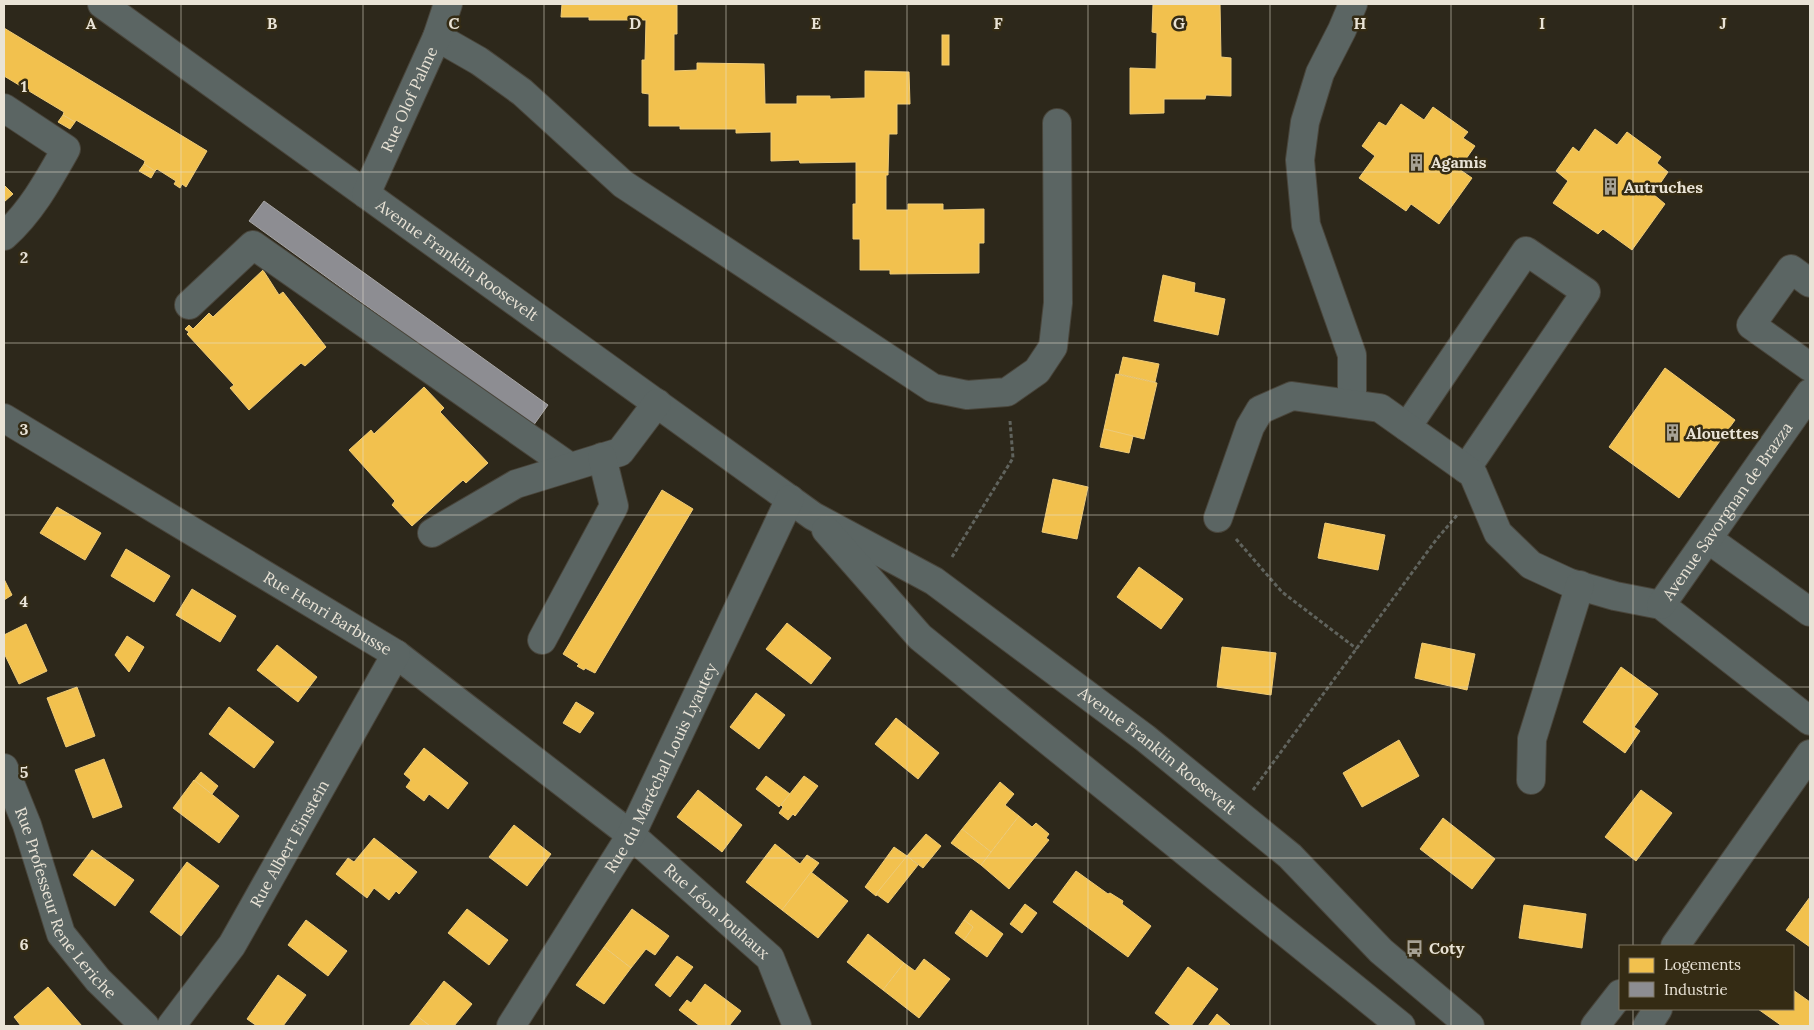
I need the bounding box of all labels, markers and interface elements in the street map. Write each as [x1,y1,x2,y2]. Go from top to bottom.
text: A [86,13,97,33]
text: B [267,13,278,33]
text: C [448,13,460,33]
text: D [629,13,641,33]
text: E [811,13,821,33]
text: F [993,13,1003,33]
text: G [1173,13,1185,33]
text: H [1354,13,1367,33]
text: I [1539,13,1545,33]
text: J [1719,13,1727,33]
street label: Rue Olof Palme [376,43,442,155]
text: 1 [21,76,27,96]
building icon: Agamis [1407,152,1427,172]
place label: Agamis [1431,152,1487,172]
building icon: Autruches [1600,177,1620,197]
place label: Autruches [1624,177,1703,197]
street label: Avenue Franklin Roosevelt [372,194,543,326]
text: 2 [20,247,28,267]
street label: Avenue Savorgnan de Brazza [1657,418,1796,605]
text: 3 [20,419,29,439]
building icon: Alouettes [1662,423,1682,443]
place label: Alouettes [1686,423,1759,443]
street label: Rue Henri Barbusse [260,567,396,659]
text: 4 [20,591,29,611]
street label: Rue du Maréchal Louis Lyautey [600,659,721,876]
street label: Avenue Franklin Roosevelt [1074,681,1241,819]
text: 5 [20,762,29,782]
street label: Rue Albert Einstein [245,776,333,911]
street label: Rue Professeur Rene Leriche [11,804,121,1003]
street label: Rue Léon Jouhaux [660,859,774,963]
text: 6 [19,934,29,954]
bus stop icon: Coty [1405,938,1425,958]
place label: Coty [1429,938,1465,958]
legend [1619,945,1794,1010]
text: Logements [1664,955,1741,974]
text: Industrie [1664,980,1728,999]

